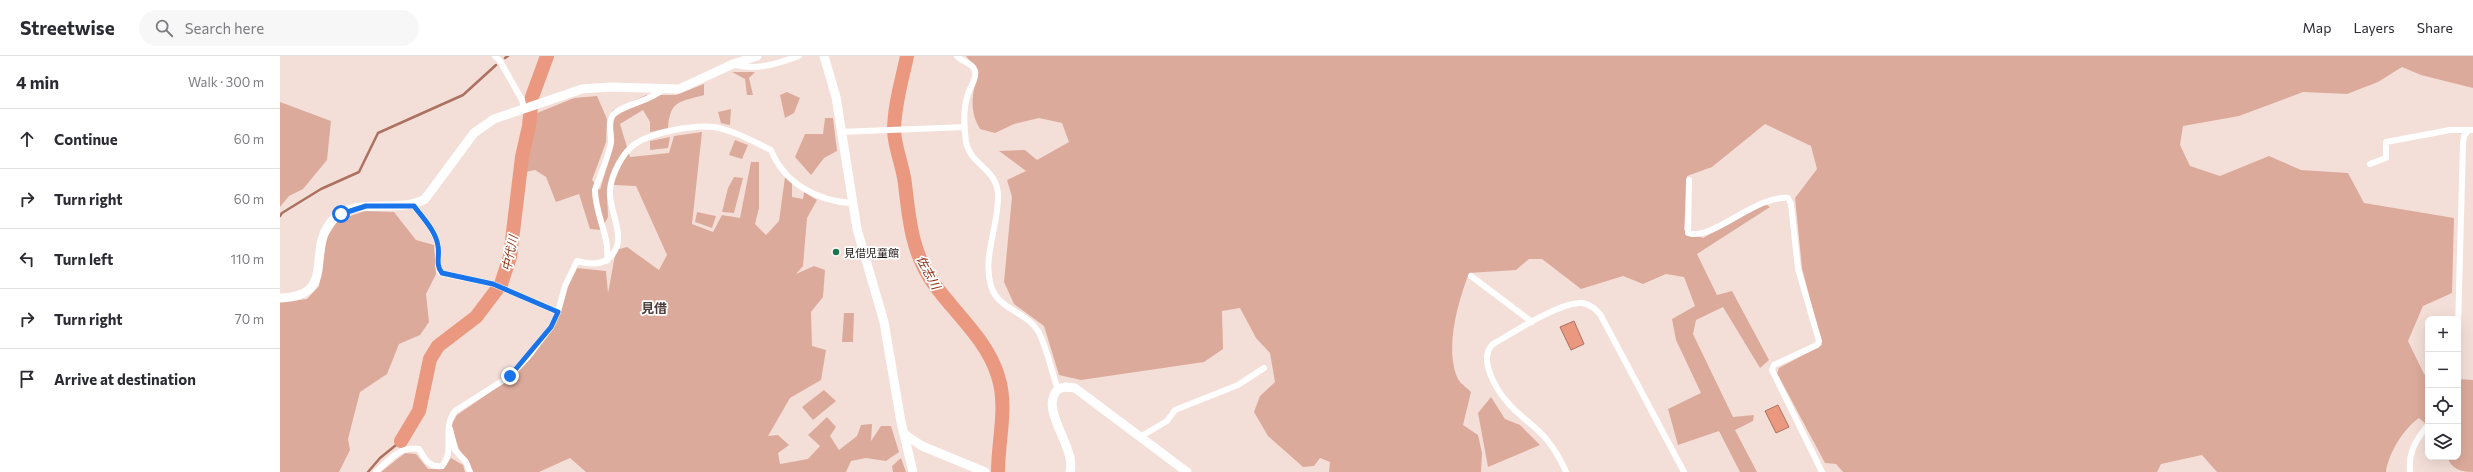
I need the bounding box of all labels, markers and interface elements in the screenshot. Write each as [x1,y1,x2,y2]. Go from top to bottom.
search box [139,10,419,46]
text: Streetwise [20,16,115,39]
icon: search [153,17,175,39]
text: Search here [185,19,264,37]
text: Map [2303,19,2331,36]
text: Layers [2353,19,2395,36]
text: Share [2417,19,2453,36]
text: 4 min [16,72,59,93]
text: Walk · 300 m [188,74,264,90]
icon: ahead [16,128,38,150]
text: Continue [54,130,118,148]
text: 60 m [234,131,264,147]
icon: right [16,188,38,210]
text: Turn right [54,190,123,208]
text: 60 m [234,191,264,207]
route start [332,205,350,223]
water label: 中代川 [498,232,520,272]
place label: 見借児童館 [844,246,899,259]
marker: 見借児童館 [831,247,841,257]
icon: left [16,248,38,270]
text: Turn left [54,250,113,268]
text: 110 m [231,251,264,267]
water label: 佐志川 [914,253,945,293]
district label: 見借 [641,300,667,316]
icon: right [16,308,38,330]
text: Turn right [54,310,123,328]
text: 70 m [235,311,264,327]
map controls [2425,316,2461,460]
button: + [2425,316,2461,352]
button: − [2425,352,2461,388]
route end [501,367,519,385]
icon: arrive [16,368,38,390]
text: Arrive at destination [54,370,196,388]
button: locate [2425,388,2461,424]
button: layers [2425,424,2461,460]

